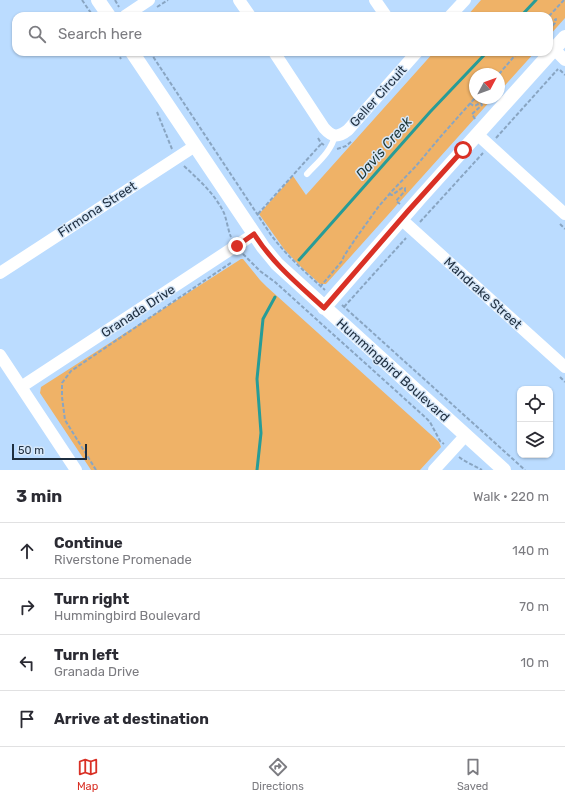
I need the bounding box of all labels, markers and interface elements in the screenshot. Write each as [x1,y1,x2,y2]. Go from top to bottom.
search box [12,12,553,56]
icon: search [26,23,48,45]
text: Search here [58,25,142,43]
street label: Geller Circuit [347,62,409,130]
north arrow [469,68,505,104]
water label: Davis Creek [352,113,416,183]
route start [454,141,472,159]
street label: Firmona Street [55,178,139,240]
route end [228,237,246,255]
street label: Mandrake Street [441,254,525,332]
street label: Granada Drive [98,281,178,341]
street label: Hummingbird Boulevard [333,315,452,425]
map controls [517,386,553,458]
button: locate [517,386,553,422]
button: layers [517,422,553,458]
scale bar [12,442,87,461]
text: 50 m [18,444,44,457]
text: 3 min [16,486,62,506]
text: Walk · 220 m [473,489,549,504]
text: Continue [54,534,123,552]
icon: ahead [16,540,38,562]
text: 140 m [512,543,549,558]
text: Riverstone Promenade [54,552,192,567]
text: Turn right [54,590,129,608]
icon: right [16,596,38,618]
text: 70 m [519,599,549,614]
text: Hummingbird Boulevard [54,608,200,623]
text: Turn left [54,646,119,664]
icon: left [16,652,38,674]
text: 10 m [520,655,549,670]
text: Granada Drive [54,664,139,679]
icon: arrive [16,708,38,730]
text: Arrive at destination [54,710,209,728]
tab: Map [77,756,99,793]
tab: Directions [252,756,304,793]
tab: Saved [457,756,488,793]

